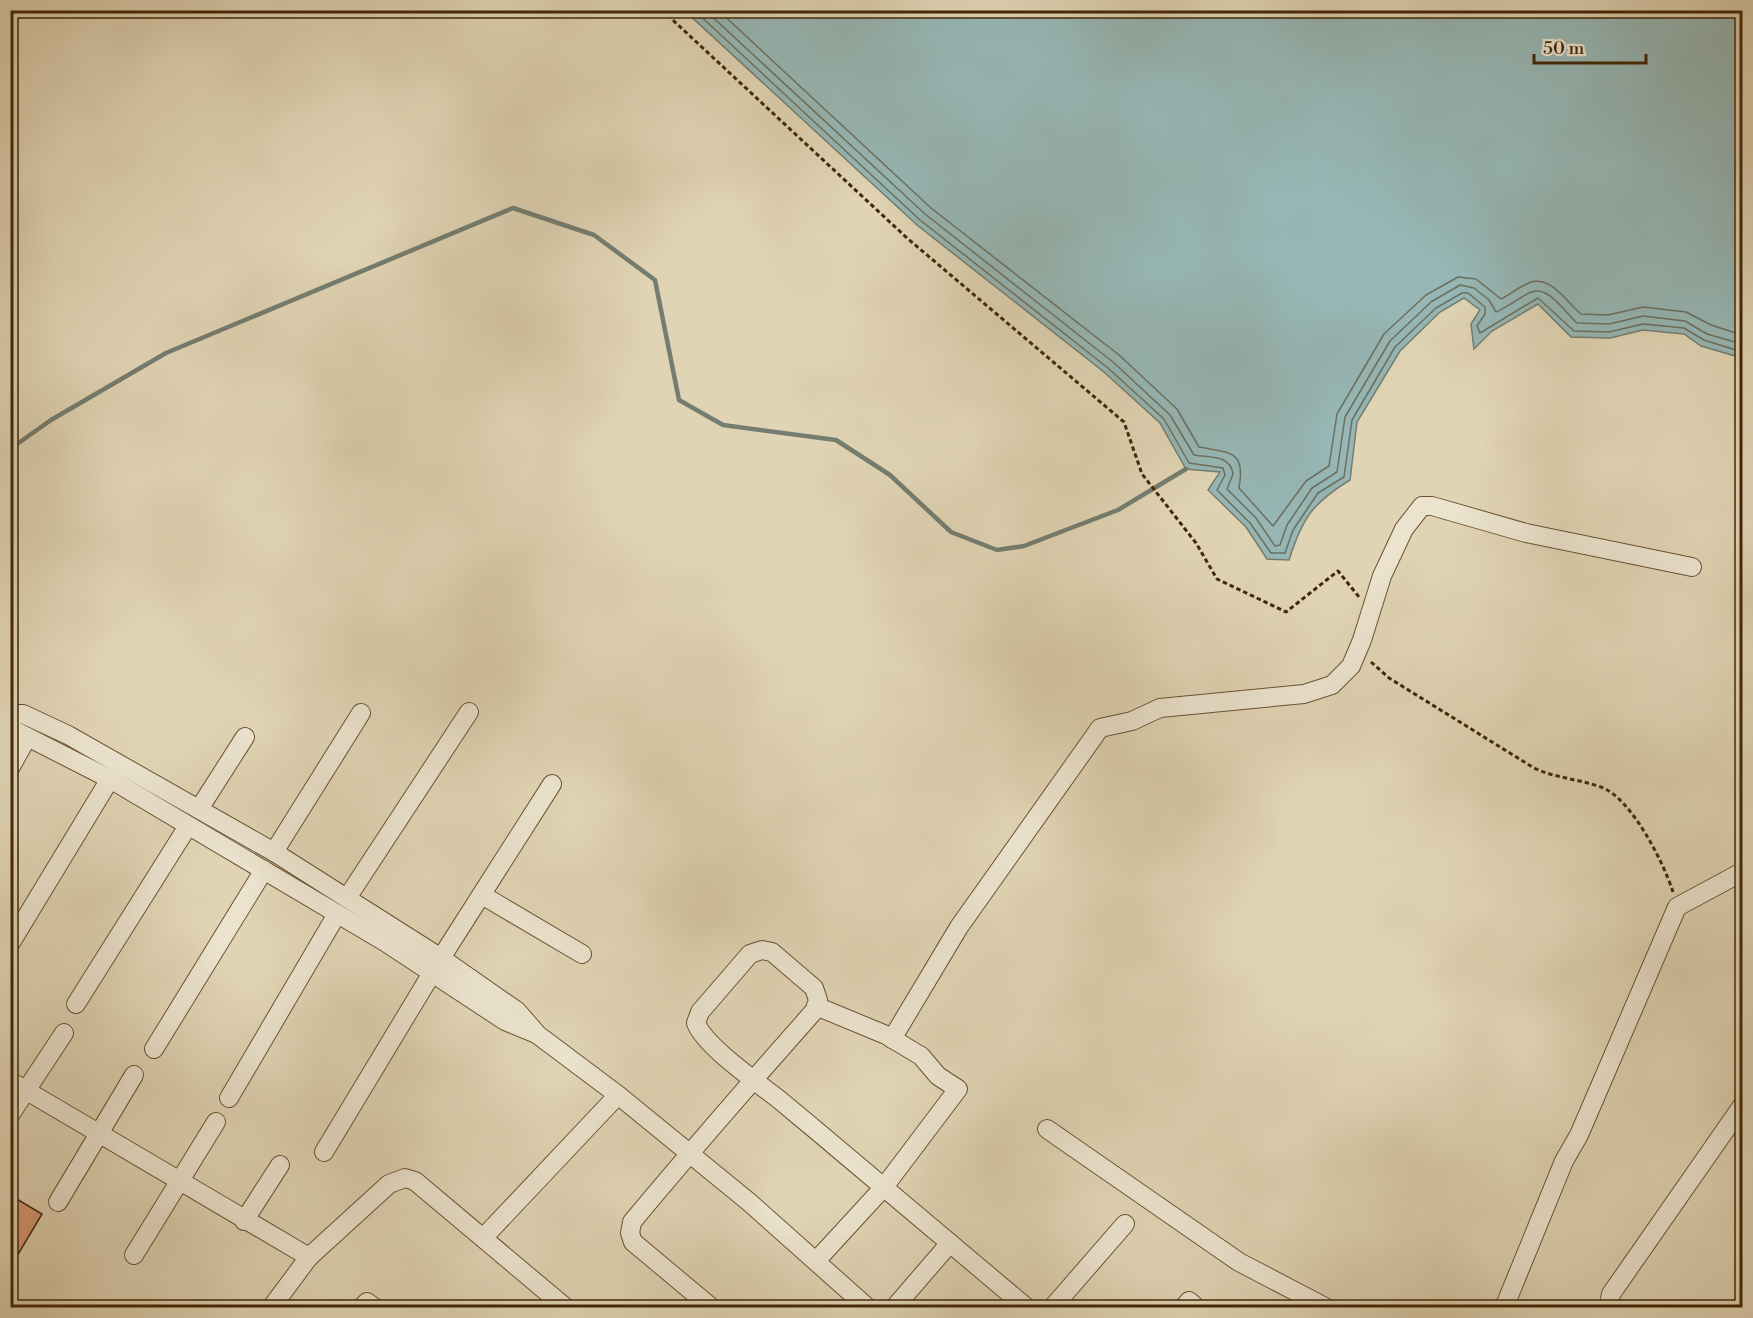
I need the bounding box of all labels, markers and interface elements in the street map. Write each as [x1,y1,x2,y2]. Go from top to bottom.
scale bar [1534,27,1646,65]
text: 50 m [1543,37,1585,60]

